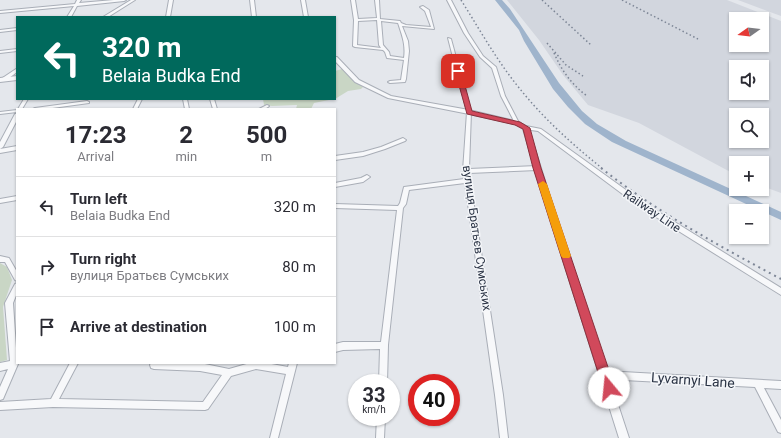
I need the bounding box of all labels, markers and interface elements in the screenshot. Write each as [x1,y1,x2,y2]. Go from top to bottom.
north arrow [729,12,769,52]
map controls [729,12,769,244]
text: 320 m [102,31,181,64]
icon: left [36,32,88,84]
pin [441,54,475,88]
icon: arrive [447,60,469,82]
button: sound [729,60,769,100]
text: Belaia Budka End [102,65,241,86]
button: search [729,108,769,148]
text: 17:23 [65,121,127,149]
text: 2 [179,121,193,149]
text: 500 [246,121,287,149]
text: Arrival [77,149,114,164]
text: min [175,149,197,164]
text: m [261,149,272,164]
button: + [729,156,769,196]
street label: вулиця Братьєв Сумських [460,164,494,312]
street label: Railway Line [621,187,683,235]
text: Turn left [70,190,127,208]
icon: left [36,196,58,218]
text: 320 m [274,198,316,216]
button: − [729,204,769,244]
text: Belaia Budka End [70,208,170,223]
text: Turn right [70,250,136,268]
icon: right [36,256,58,278]
text: 80 m [282,258,316,276]
text: вулиця Братьєв Сумських [70,268,229,283]
icon: arrive [36,316,58,338]
text: Arrive at destination [70,318,207,336]
text: 100 m [274,318,316,336]
position arrow [588,367,630,409]
street label: Lyvarnyi Lane [651,369,735,391]
speed limit sign: 40 [408,374,460,426]
text: 33 [363,383,385,407]
text: km/h [362,404,386,415]

